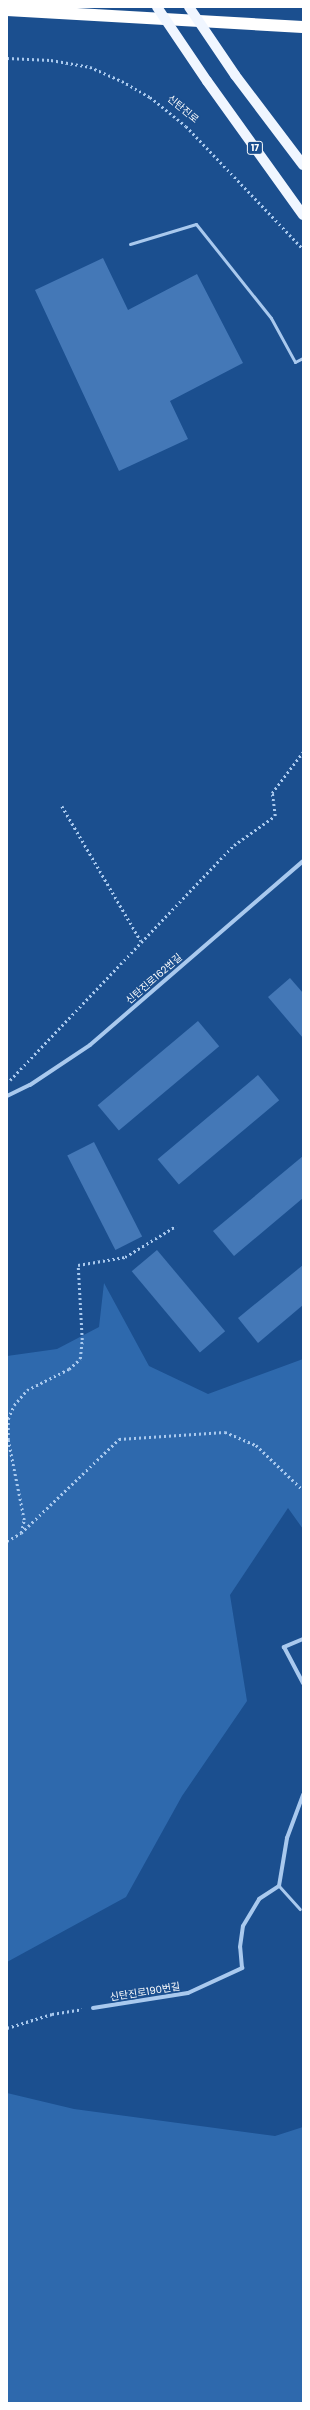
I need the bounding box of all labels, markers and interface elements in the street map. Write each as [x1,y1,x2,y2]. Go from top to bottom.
street label: 신탄진로 [165,93,201,125]
road number: 17 [246,141,264,155]
street label: 신탄진로162번길 [123,951,185,1007]
street label: 신탄진로190번길 [109,1981,181,2003]

